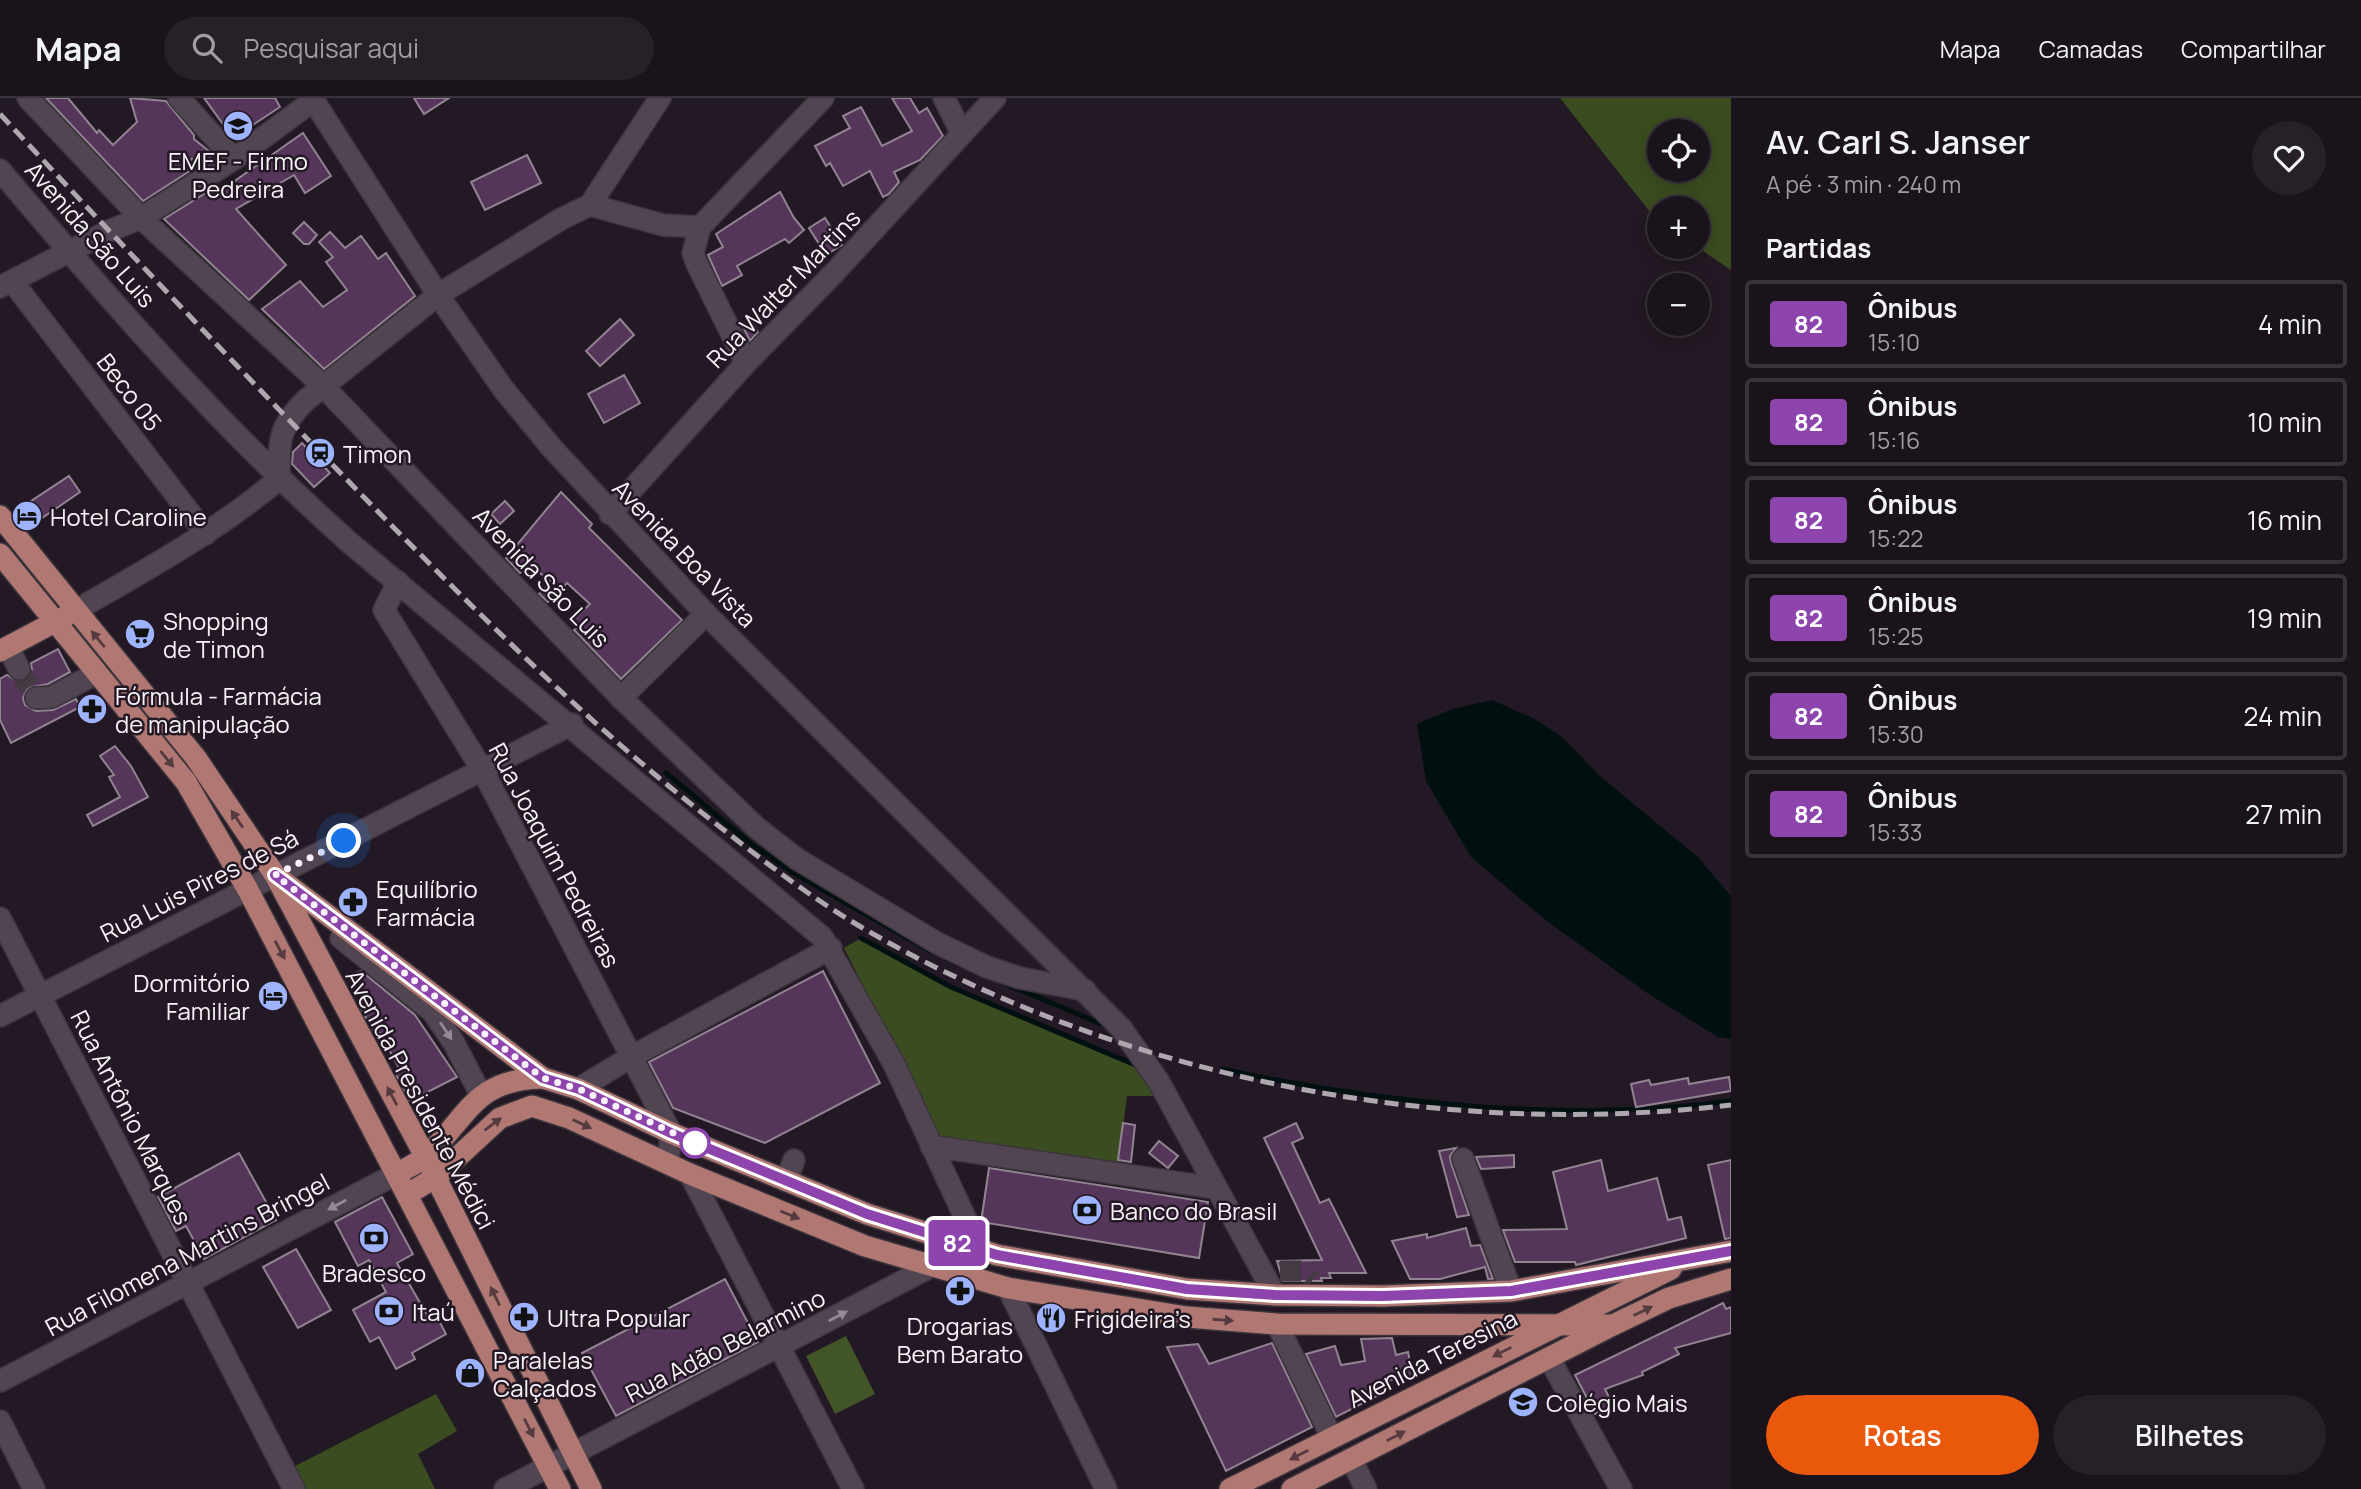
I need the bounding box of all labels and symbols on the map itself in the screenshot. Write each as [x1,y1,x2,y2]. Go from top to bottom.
school or university icon: EMEF - Firmo Pedreira [221,109,255,143]
place label: EMEF - Firmo Pedreira [168,144,308,205]
street label: Avenida São Luis [18,154,164,314]
street label: Rua Walter Martins [699,201,867,375]
street label: Beco 05 [90,346,170,438]
station icon: Timon [303,436,337,470]
place label: Timon [343,437,412,470]
street label: Avenida Boa Vista [606,472,764,634]
hotel icon: Hotel Caroline [10,499,44,533]
street label: Avenida São Luis [466,499,618,655]
place label: Hotel Caroline [50,500,207,533]
place label: Shopping de Timon [163,604,269,665]
supermarket icon: Shopping de Timon [123,617,157,651]
one-way arrow [91,630,106,647]
place label: Fórmula - Farmácia de manipulação [115,679,322,740]
pharmacy icon: Fórmula - Farmácia de manipulação [75,692,109,726]
street label: Rua Joaquim Pedreiras [482,737,628,973]
one-way arrow [159,750,174,767]
one-way arrow [230,810,244,828]
street label: Rua Luis Pires de Sá [94,821,304,949]
your location [326,823,361,858]
place label: Equilíbrio Farmácia [376,872,478,933]
pharmacy icon: Equilíbrio Farmácia [336,885,370,919]
one-way arrow [274,940,286,960]
street label: Avenida Presidente Médici [338,963,504,1235]
place label: Dormitório Familiar [133,966,250,1027]
hotel icon: Dormitório Familiar [256,979,290,1013]
street label: Rua Antônio Marques [64,1004,200,1230]
one-way arrow [439,1022,452,1041]
one-way arrow [386,1086,398,1106]
one-way arrow [484,1118,502,1132]
one-way arrow [571,1119,592,1130]
unlabelled marker [680,1128,710,1158]
street label: Rua Filomena Martins Bringel [39,1165,335,1343]
bank icon: Banco do Brasil [1070,1193,1104,1227]
place label: Banco do Brasil [1110,1194,1277,1227]
one-way arrow [328,1199,347,1211]
one-way arrow [779,1210,800,1221]
line badge: 82 [926,1220,988,1266]
bank icon: Bradesco [357,1221,391,1255]
place label: Bradesco [322,1256,426,1289]
pharmacy icon: Drogarias Bem Barato [943,1274,977,1308]
street label: Rua Adão Belarmino [620,1280,830,1410]
one-way arrow [490,1286,501,1306]
bank icon: Itaú [372,1294,406,1328]
place label: Itaú [412,1295,455,1328]
pharmacy icon: Ultra Popular [507,1300,541,1334]
place label: Ultra Popular [547,1301,690,1334]
restaurant icon: Frigideira’s [1034,1301,1068,1335]
street label: Avenida Teresina [1341,1301,1523,1415]
place label: Frigideira’s [1074,1302,1191,1335]
one-way arrow [1633,1305,1653,1316]
place label: Drogarias Bem Barato [897,1309,1023,1370]
one-way arrow [829,1310,848,1322]
one-way arrow [1212,1315,1234,1326]
place label: Paralelas Calçados [493,1343,597,1404]
one-way arrow [1492,1347,1512,1358]
shop icon: Paralelas Calçados [453,1356,487,1390]
school or university icon: Colégio Mais [1506,1385,1540,1419]
place label: Colégio Mais [1546,1386,1688,1419]
one-way arrow [522,1419,534,1439]
one-way arrow [1386,1430,1406,1441]
one-way arrow [1289,1449,1309,1460]

